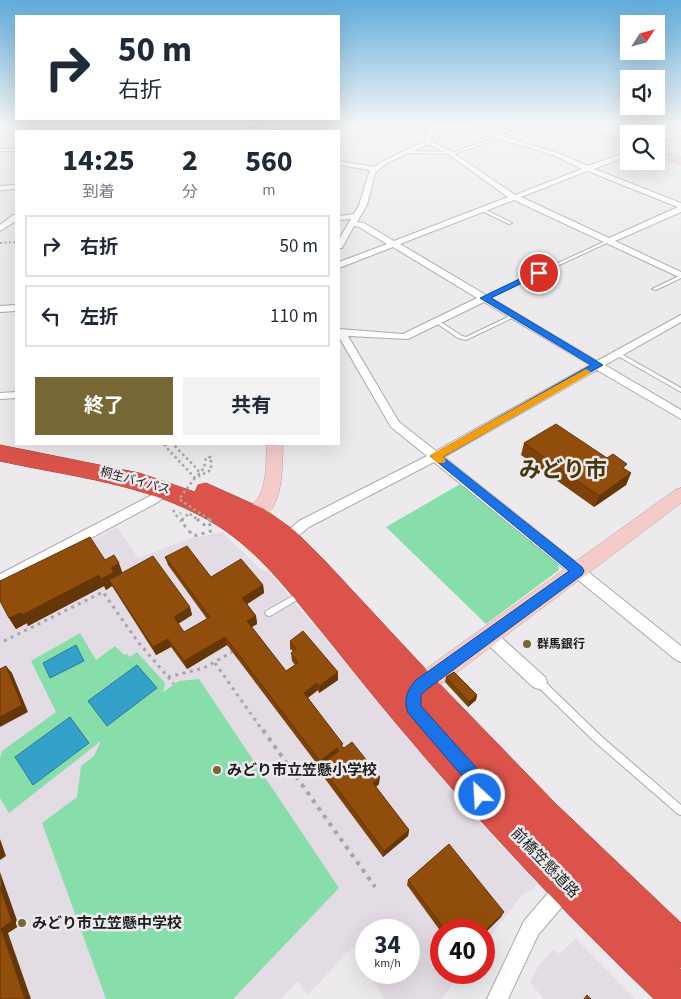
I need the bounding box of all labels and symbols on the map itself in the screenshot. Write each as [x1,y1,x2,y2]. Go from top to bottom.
north arrow [620,15,665,60]
pin [518,252,560,294]
district label: みどり市 [519,454,607,486]
street label: 桐生バイパス [98,464,172,498]
place label: 群馬銀行 [537,636,585,653]
marker: 群馬銀行 [521,638,533,650]
place label: みどり市立笠懸小学校 [227,760,377,781]
marker: みどり市立笠懸小学校 [211,764,223,776]
position arrow [453,768,505,820]
street label: 前橋笠懸道路 [506,823,584,903]
place label: みどり市立笠懸中学校 [32,913,182,934]
marker: みどり市立笠懸中学校 [16,917,28,929]
speed limit sign: 40 [430,919,495,984]

